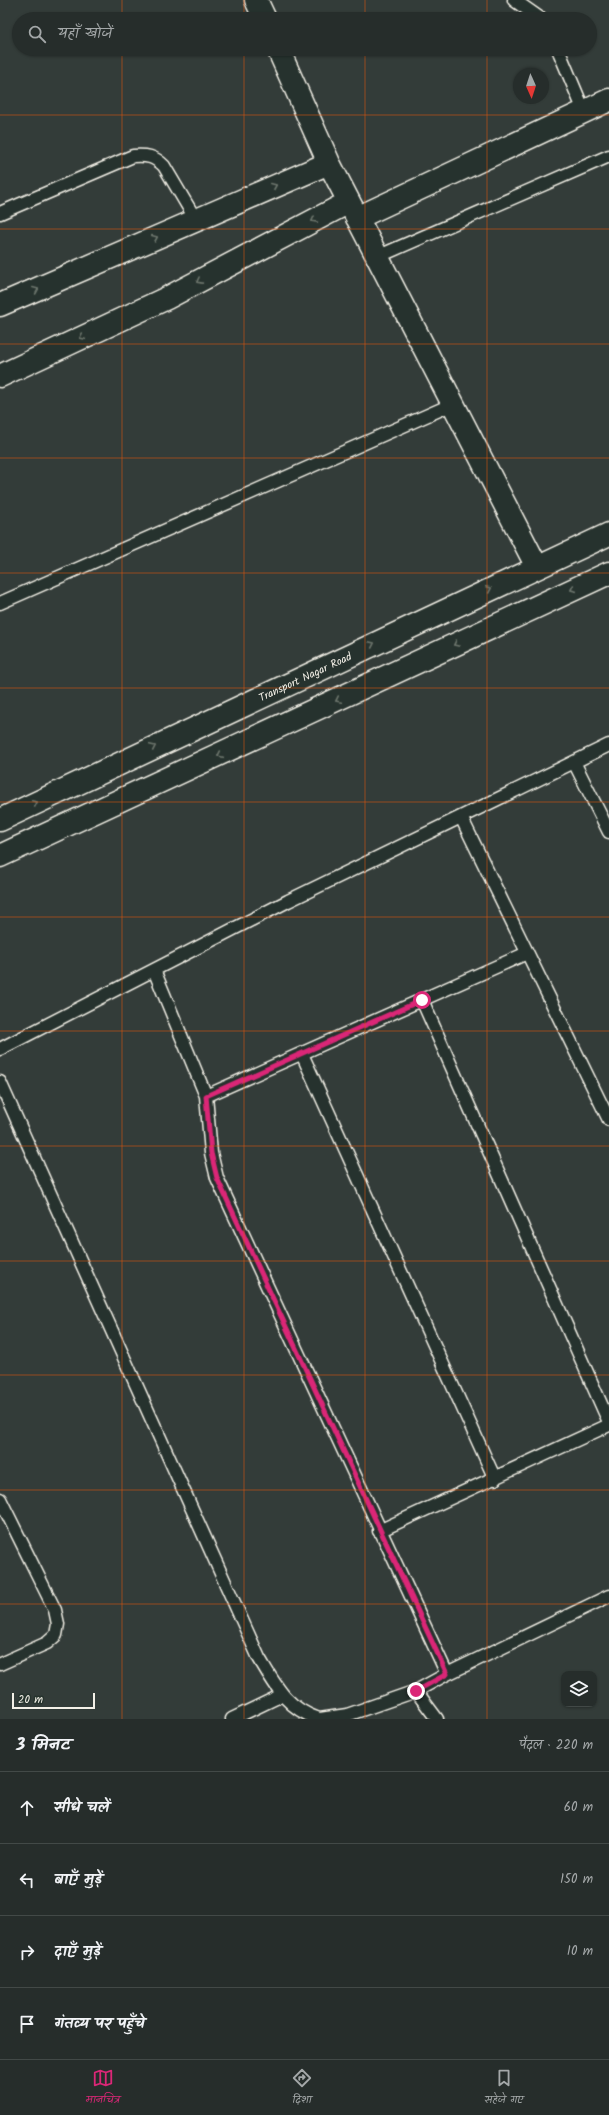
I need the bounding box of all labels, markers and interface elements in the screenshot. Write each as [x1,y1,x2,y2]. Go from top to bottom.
search box [12,12,597,56]
text: यहाँ खोजें [58,22,112,46]
icon: search [26,23,48,45]
north arrow [513,68,549,104]
one-way arrow [270,183,278,191]
one-way arrow [311,215,318,223]
one-way arrow [151,235,158,243]
one-way arrow [196,276,203,283]
one-way arrow [31,287,39,295]
one-way arrow [79,332,87,340]
one-way arrow [570,584,578,592]
one-way arrow [486,585,493,593]
one-way arrow [452,639,460,647]
one-way arrow [367,641,375,649]
street label: Transport Nagar Road [256,648,355,707]
one-way arrow [335,695,342,703]
one-way arrow [148,744,156,752]
one-way arrow [217,750,225,758]
one-way arrow [31,800,39,808]
route start [413,991,431,1009]
map controls [561,1671,597,1707]
button: layers [561,1671,597,1707]
route end [407,1682,425,1700]
scale bar [12,1691,95,1710]
text: 20 m [18,1691,43,1709]
text: 3 मिनट [16,1732,70,1759]
text: पैदल · 220 m [519,1735,593,1756]
text: सीधे चलें [54,1796,109,1820]
icon: ahead [16,1797,38,1819]
text: 60 m [564,1797,593,1818]
text: बाएँ मुड़ें [54,1868,102,1892]
icon: left [16,1869,38,1891]
text: 150 m [560,1869,593,1890]
text: दाएँ मुड़ें [54,1940,101,1964]
icon: right [16,1941,38,1963]
text: 10 m [567,1941,593,1962]
text: गंतव्य पर पहुँचे [54,2012,145,2036]
icon: arrive [16,2013,38,2035]
tab: मानचित्र [86,2067,120,2109]
tab: दिशा [291,2067,313,2109]
tab: सहेजे गए [484,2067,523,2109]

